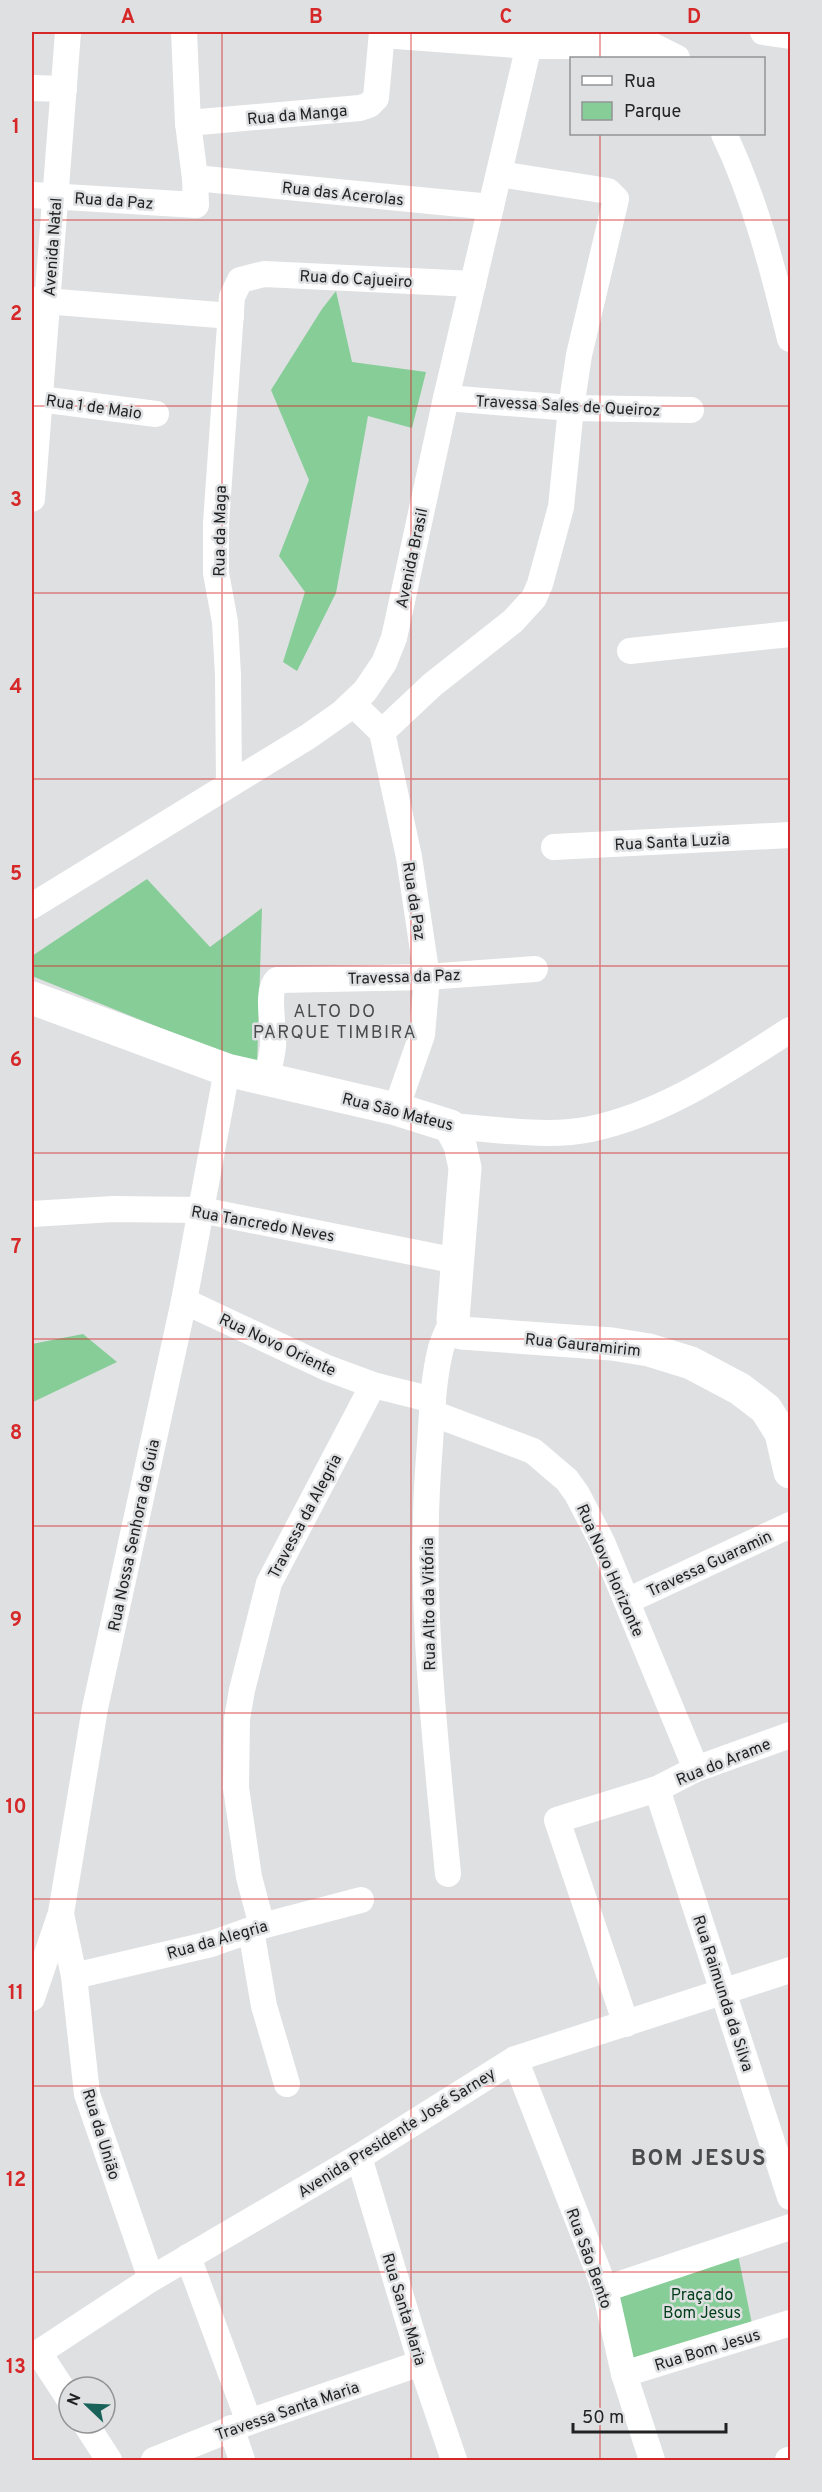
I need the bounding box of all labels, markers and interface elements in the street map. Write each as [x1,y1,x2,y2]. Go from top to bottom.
text: A [121,5,135,31]
text: B [309,5,323,31]
text: C [500,5,512,31]
text: D [687,5,701,31]
legend [570,57,765,135]
text: Rua [624,71,655,94]
text: Parque [624,101,681,124]
street label: Rua da Manga [246,102,348,130]
text: 1 [12,115,20,141]
street label: Rua das Acerolas [281,179,405,211]
street label: Rua da Paz [74,189,154,215]
street label: Avenida Natal [41,197,67,297]
street label: Rua do Cajueiro [299,267,413,293]
text: 2 [10,302,22,328]
street label: Rua 1 de Maio [45,391,143,425]
street label: Travessa Sales de Queiroz [475,392,661,422]
street label: Rua da Maga [210,485,232,577]
text: 3 [10,488,22,514]
street label: Avenida Brasil [393,507,433,610]
text: 4 [10,675,22,701]
street label: Rua Santa Luzia [614,830,730,856]
street label: Rua da Paz [397,861,429,942]
text: 5 [10,862,22,888]
street label: Travessa da Paz [347,966,461,990]
district label: ALTO DO PARQUE TIMBIRA [253,1001,417,1045]
text: 6 [10,1048,22,1074]
street label: Rua São Mateus [340,1089,455,1136]
street label: Rua Tancredo Neves [189,1203,336,1247]
text: 7 [11,1235,21,1261]
street label: Rua Novo Oriente [216,1310,339,1382]
street label: Rua Gauramirim [524,1330,642,1362]
text: 8 [10,1421,22,1447]
street label: Rua Nossa Senhora da Guia [105,1438,165,1633]
street label: Travessa da Alegria [265,1451,347,1583]
street label: Rua Novo Horizonte [571,1501,647,1640]
street label: Travessa Guaramin [644,1527,776,1603]
street label: Rua Alto da Vitória [419,1537,441,1671]
text: 9 [10,1608,22,1634]
street label: Rua do Arame [673,1735,774,1791]
text: 10 [5,1795,27,1821]
street label: Rua Raimunda da Silva [687,1913,757,2074]
street label: Rua da Alegria [165,1917,270,1965]
text: 11 [8,1981,24,2007]
street label: Avenida Presidente José Sarney [294,2064,500,2203]
street label: Rua da União [77,2087,123,2183]
district label: BOM JESUS [631,2146,767,2173]
text: 12 [6,2168,26,2194]
street label: Rua São Bento [561,2206,616,2312]
street label: Rua Santa Maria [377,2251,430,2368]
park label: Praça do Bom Jesus [663,2286,741,2324]
street label: Rua Bom Jesus [652,2325,763,2376]
text: 13 [6,2355,26,2381]
north arrow [57,2375,117,2435]
street label: Travessa Santa Maria [213,2378,362,2446]
text: N [64,2391,86,2409]
scale bar [573,2396,726,2434]
text: 50 m [582,2407,624,2430]

